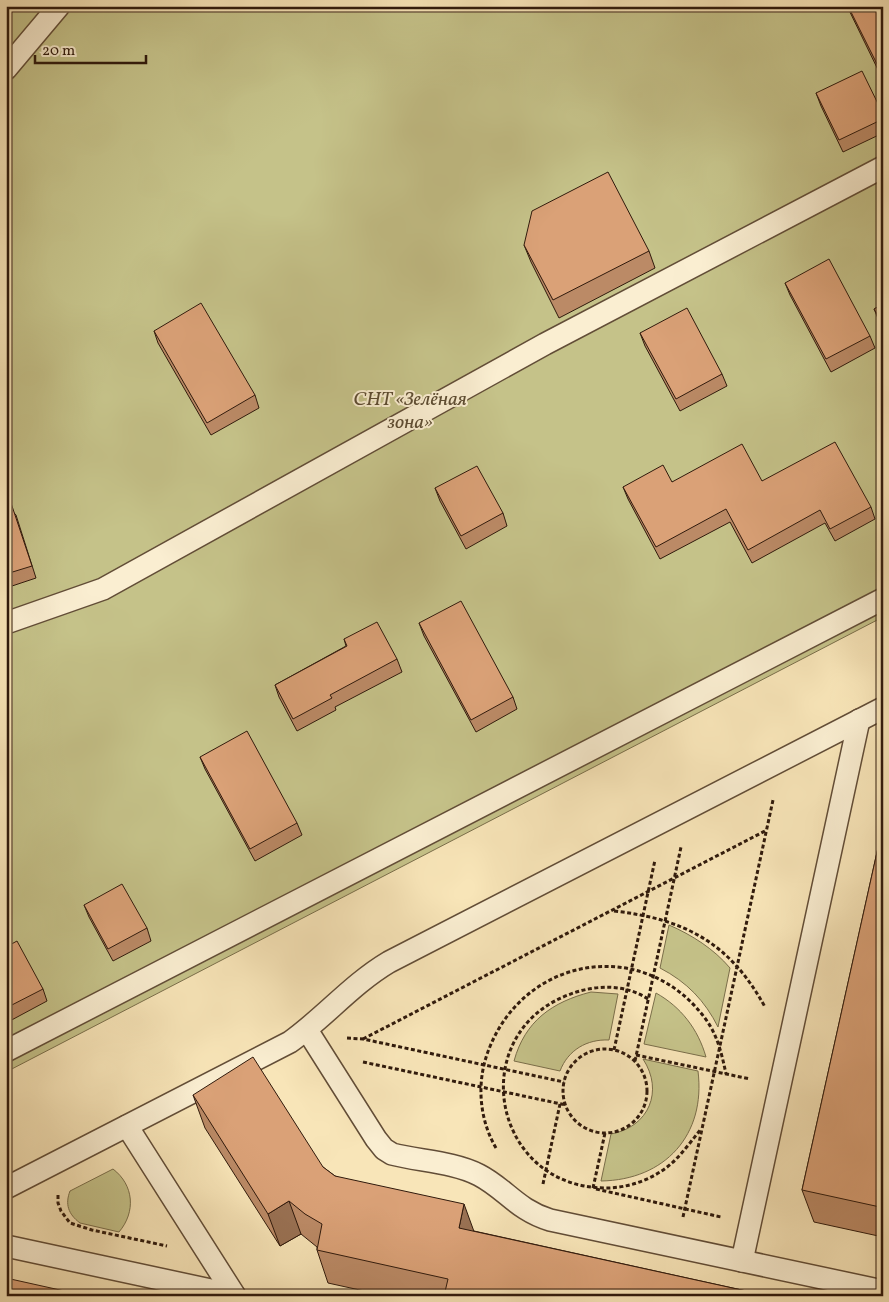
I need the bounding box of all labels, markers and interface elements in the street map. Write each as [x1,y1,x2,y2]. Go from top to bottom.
scale bar [35,32,146,64]
text: 20 m [42,41,75,62]
park label: СНТ «Зелёная зона» [353,386,467,437]

